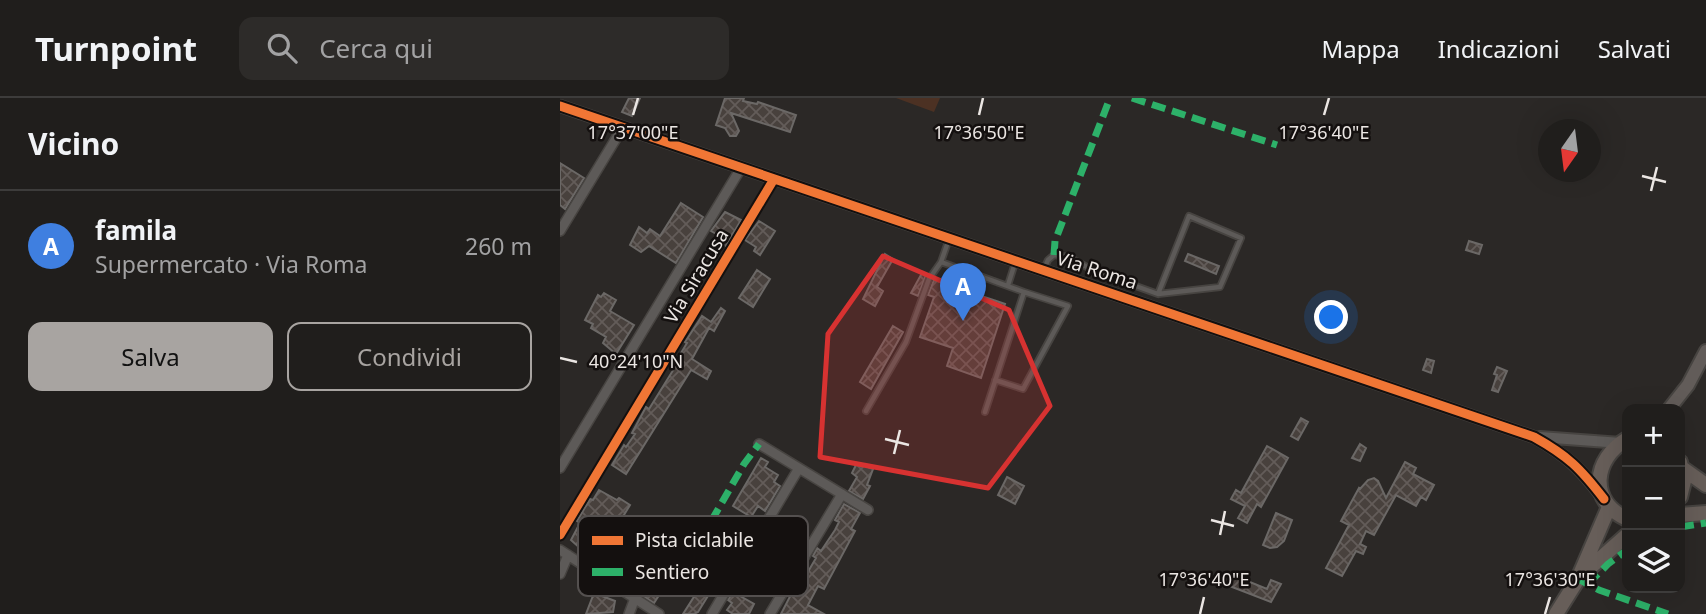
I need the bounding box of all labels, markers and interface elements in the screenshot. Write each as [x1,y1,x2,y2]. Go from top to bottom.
search box [239,17,729,80]
text: Turnpoint [35,26,197,71]
icon: search [263,29,301,67]
text: Cerca qui [319,30,433,66]
text: Mappa [1322,32,1400,65]
text: Indicazioni [1438,32,1560,65]
text: Salvati [1598,32,1671,65]
north arrow [1538,119,1601,182]
text: 17°37'00"E [588,120,678,144]
text: 17°36'50"E [934,120,1024,144]
text: 17°36'40"E [1279,120,1369,144]
text: Vicino [28,123,119,164]
text: famila [95,212,177,248]
street label: Via Siracusa [658,224,734,328]
text: A [43,230,59,262]
text: 260 m [465,230,532,262]
street label: Via Roma [1053,245,1141,295]
text: Supermercato · Via Roma [95,248,368,280]
pin: A [940,263,986,321]
your location [1314,300,1348,334]
button: Salva [28,322,273,391]
button: Condividi [287,322,532,391]
text: 40°24'10"N [589,349,683,373]
map controls [1622,404,1685,593]
button: + [1622,404,1685,467]
button: − [1622,467,1685,530]
legend [578,516,808,596]
text: Pista ciclabile [635,527,754,553]
button: layers [1622,530,1685,593]
text: Sentiero [635,559,709,585]
text: 17°36'40"E [1159,567,1249,591]
text: 17°36'30"E [1505,567,1595,591]

